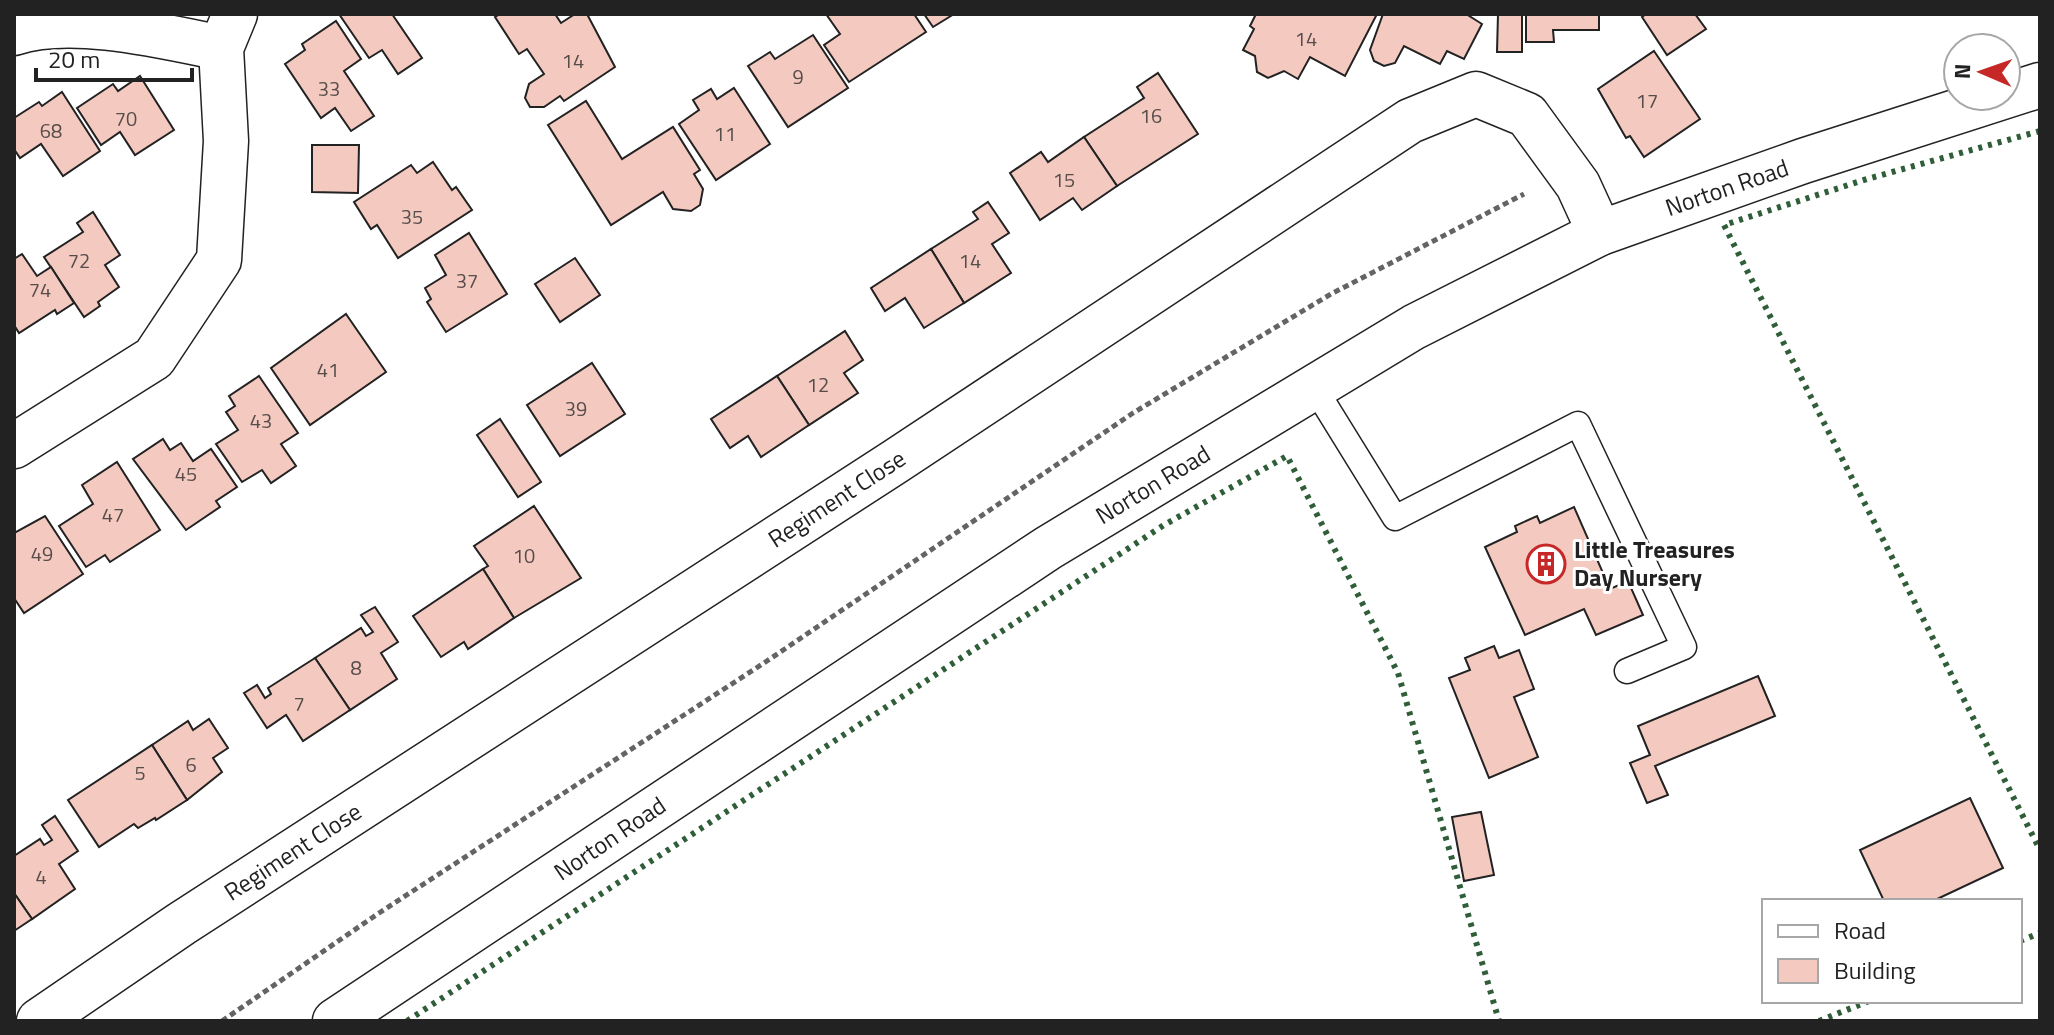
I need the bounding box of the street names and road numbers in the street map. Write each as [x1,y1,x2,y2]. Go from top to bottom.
street label: Norton Road [1660,149,1793,225]
street label: Norton Road [1088,436,1217,533]
street label: Regiment Close [761,440,912,556]
street label: Norton Road [546,787,673,889]
street label: Regiment Close [217,793,368,909]

